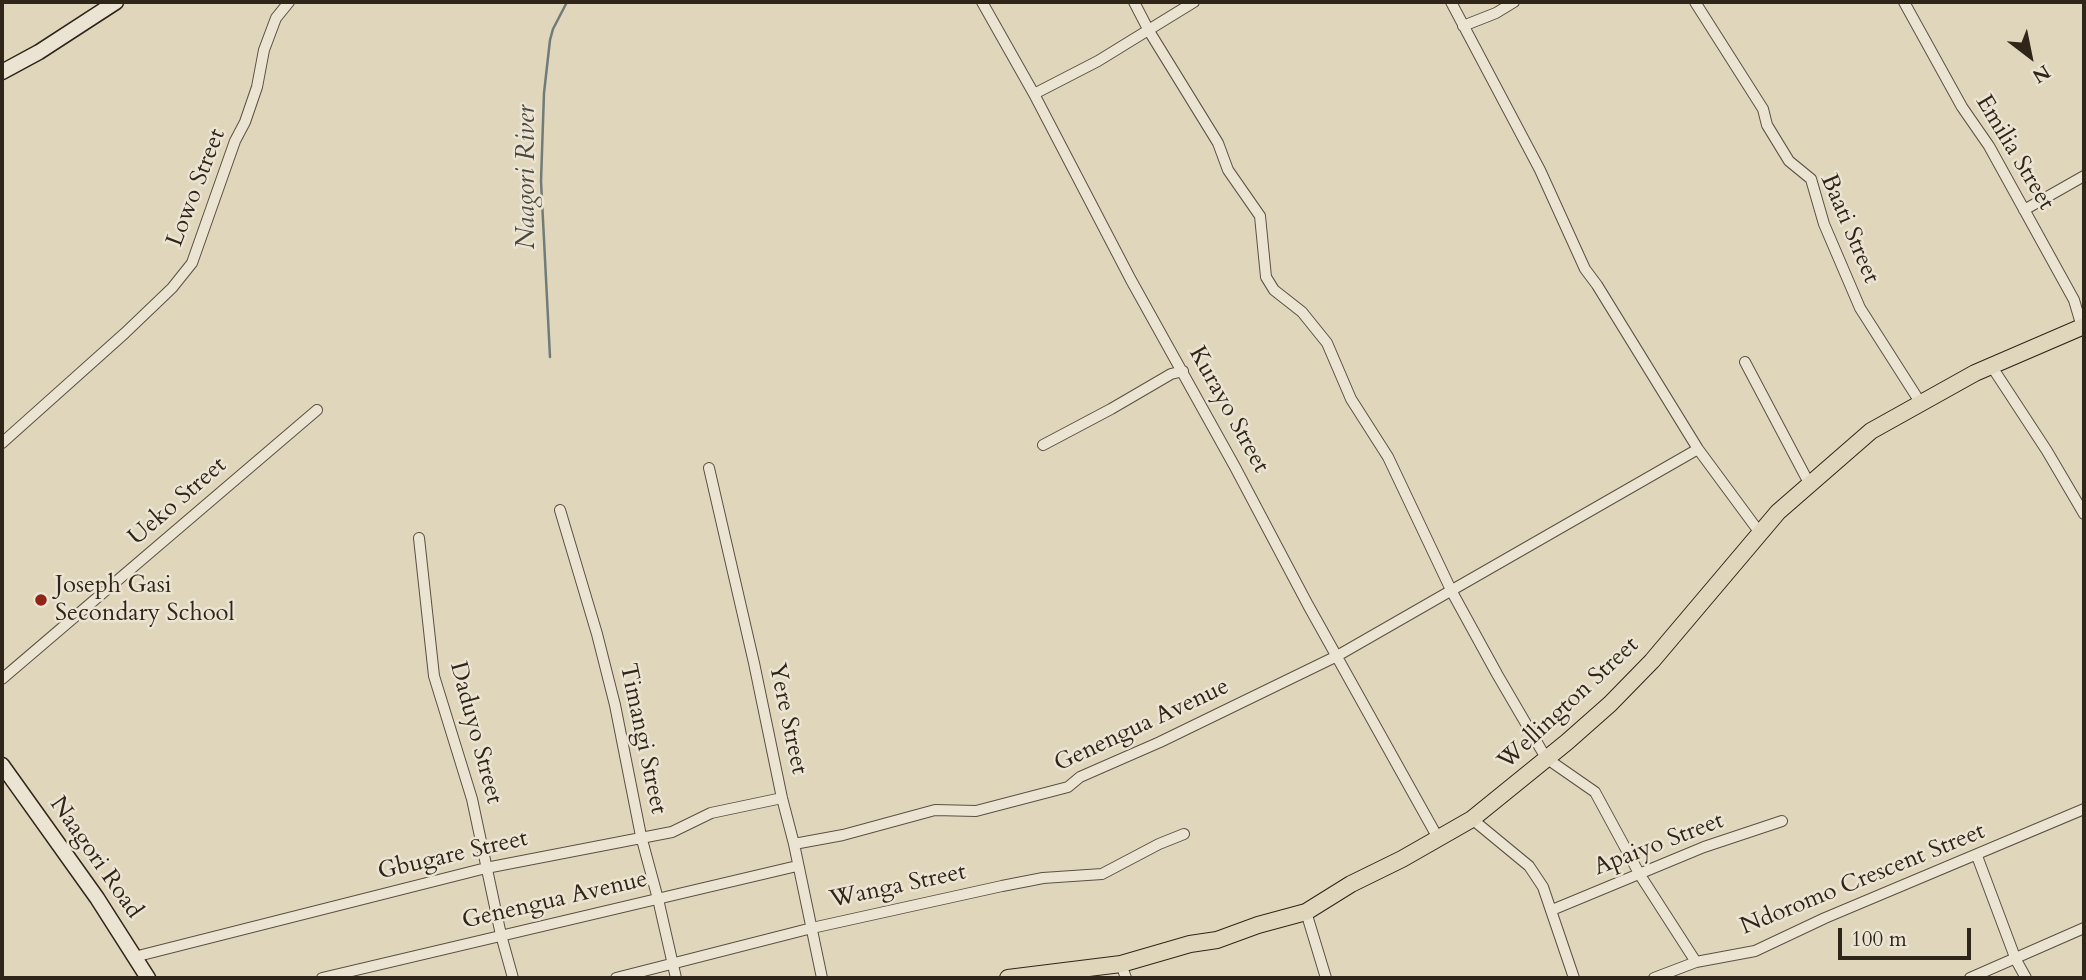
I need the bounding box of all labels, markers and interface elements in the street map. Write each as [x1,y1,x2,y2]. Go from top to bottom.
north arrow [1995,21,2065,91]
text: N [2027,58,2055,89]
street label: Emilia Street [1968,90,2060,216]
water label: Naagori River [512,105,544,249]
street label: Lowo Street [161,125,233,251]
street label: Baati Street [1813,170,1885,288]
street label: Kurayo Street [1181,342,1275,478]
street label: Ueko Street [123,452,233,552]
place label: Joseph Gasi Secondary School [55,572,235,628]
marker: Joseph Gasi Secondary School [33,592,49,608]
street label: Wellington Street [1493,631,1645,777]
street label: Daduyo Street [442,659,508,807]
street label: Timangi Street [612,661,672,817]
street label: Yere Street [761,661,813,777]
street label: Genengua Avenue [1050,673,1234,779]
street label: Naagori Road [42,791,148,925]
street label: Apaiyo Street [1590,807,1728,883]
street label: Ndoromo Crescent Street [1737,818,1989,942]
street label: Gbugare Street [375,825,531,887]
street label: Wanga Street [827,859,969,915]
street label: Genengua Avenue [460,866,650,936]
scale bar [1841,914,1974,958]
text: 100 m [1851,925,1907,954]

